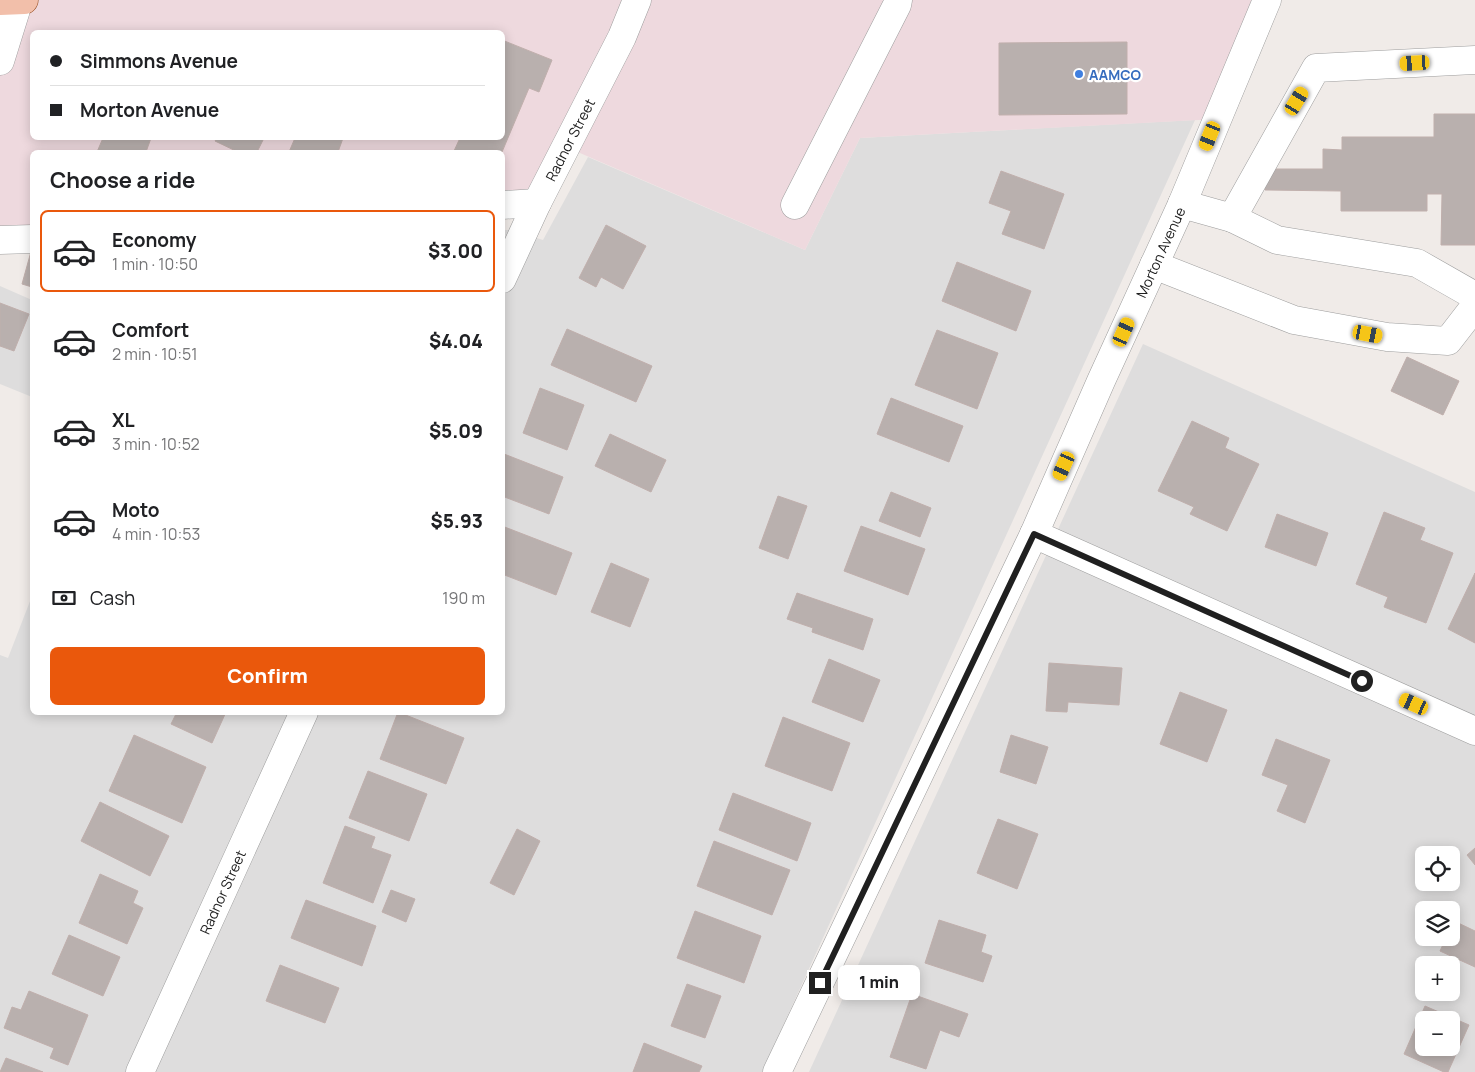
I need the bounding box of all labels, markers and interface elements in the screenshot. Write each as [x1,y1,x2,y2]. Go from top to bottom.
text: Simmons Avenue [80,48,238,74]
car [1399,55,1430,71]
place label: AAMCO [1089,65,1142,84]
marker: AAMCO [1073,68,1085,80]
car [1282,84,1311,118]
street label: Radnor Street [540,95,599,184]
text: Morton Avenue [80,97,219,123]
car [1197,119,1222,153]
text: Choose a ride [50,165,195,195]
street label: Morton Avenue [1131,204,1189,301]
text: Economy [112,227,196,253]
icon: car [52,229,97,274]
text: $3.00 [428,238,483,264]
text: 1 min · 10:50 [112,253,198,275]
car [1111,315,1136,349]
text: Comfort [112,317,189,343]
icon: car [52,319,97,364]
car [1351,324,1384,344]
text: $4.04 [429,328,483,354]
text: 2 min · 10:51 [112,343,197,365]
text: XL [112,407,135,433]
icon: car [52,409,97,454]
text: $5.09 [429,418,483,444]
text: 3 min · 10:52 [112,433,200,455]
car [1051,449,1076,483]
text: Moto [112,497,159,523]
icon: car [52,499,97,544]
text: $5.93 [431,508,483,534]
text: 4 min · 10:53 [112,523,200,545]
icon: cash [50,584,78,612]
text: Cash [90,585,135,611]
text: 190 m [442,587,485,609]
button: Confirm [50,647,485,705]
route start [1351,670,1373,692]
car [1397,691,1430,717]
street label: Radnor Street [195,846,250,937]
map controls [1415,846,1460,1056]
button: locate [1415,846,1460,891]
button: layers [1415,901,1460,946]
button: + [1415,956,1460,1001]
callout: 1 min [838,966,920,1000]
text: 1 min [859,971,899,993]
route end [809,972,831,994]
button: − [1415,1011,1460,1056]

